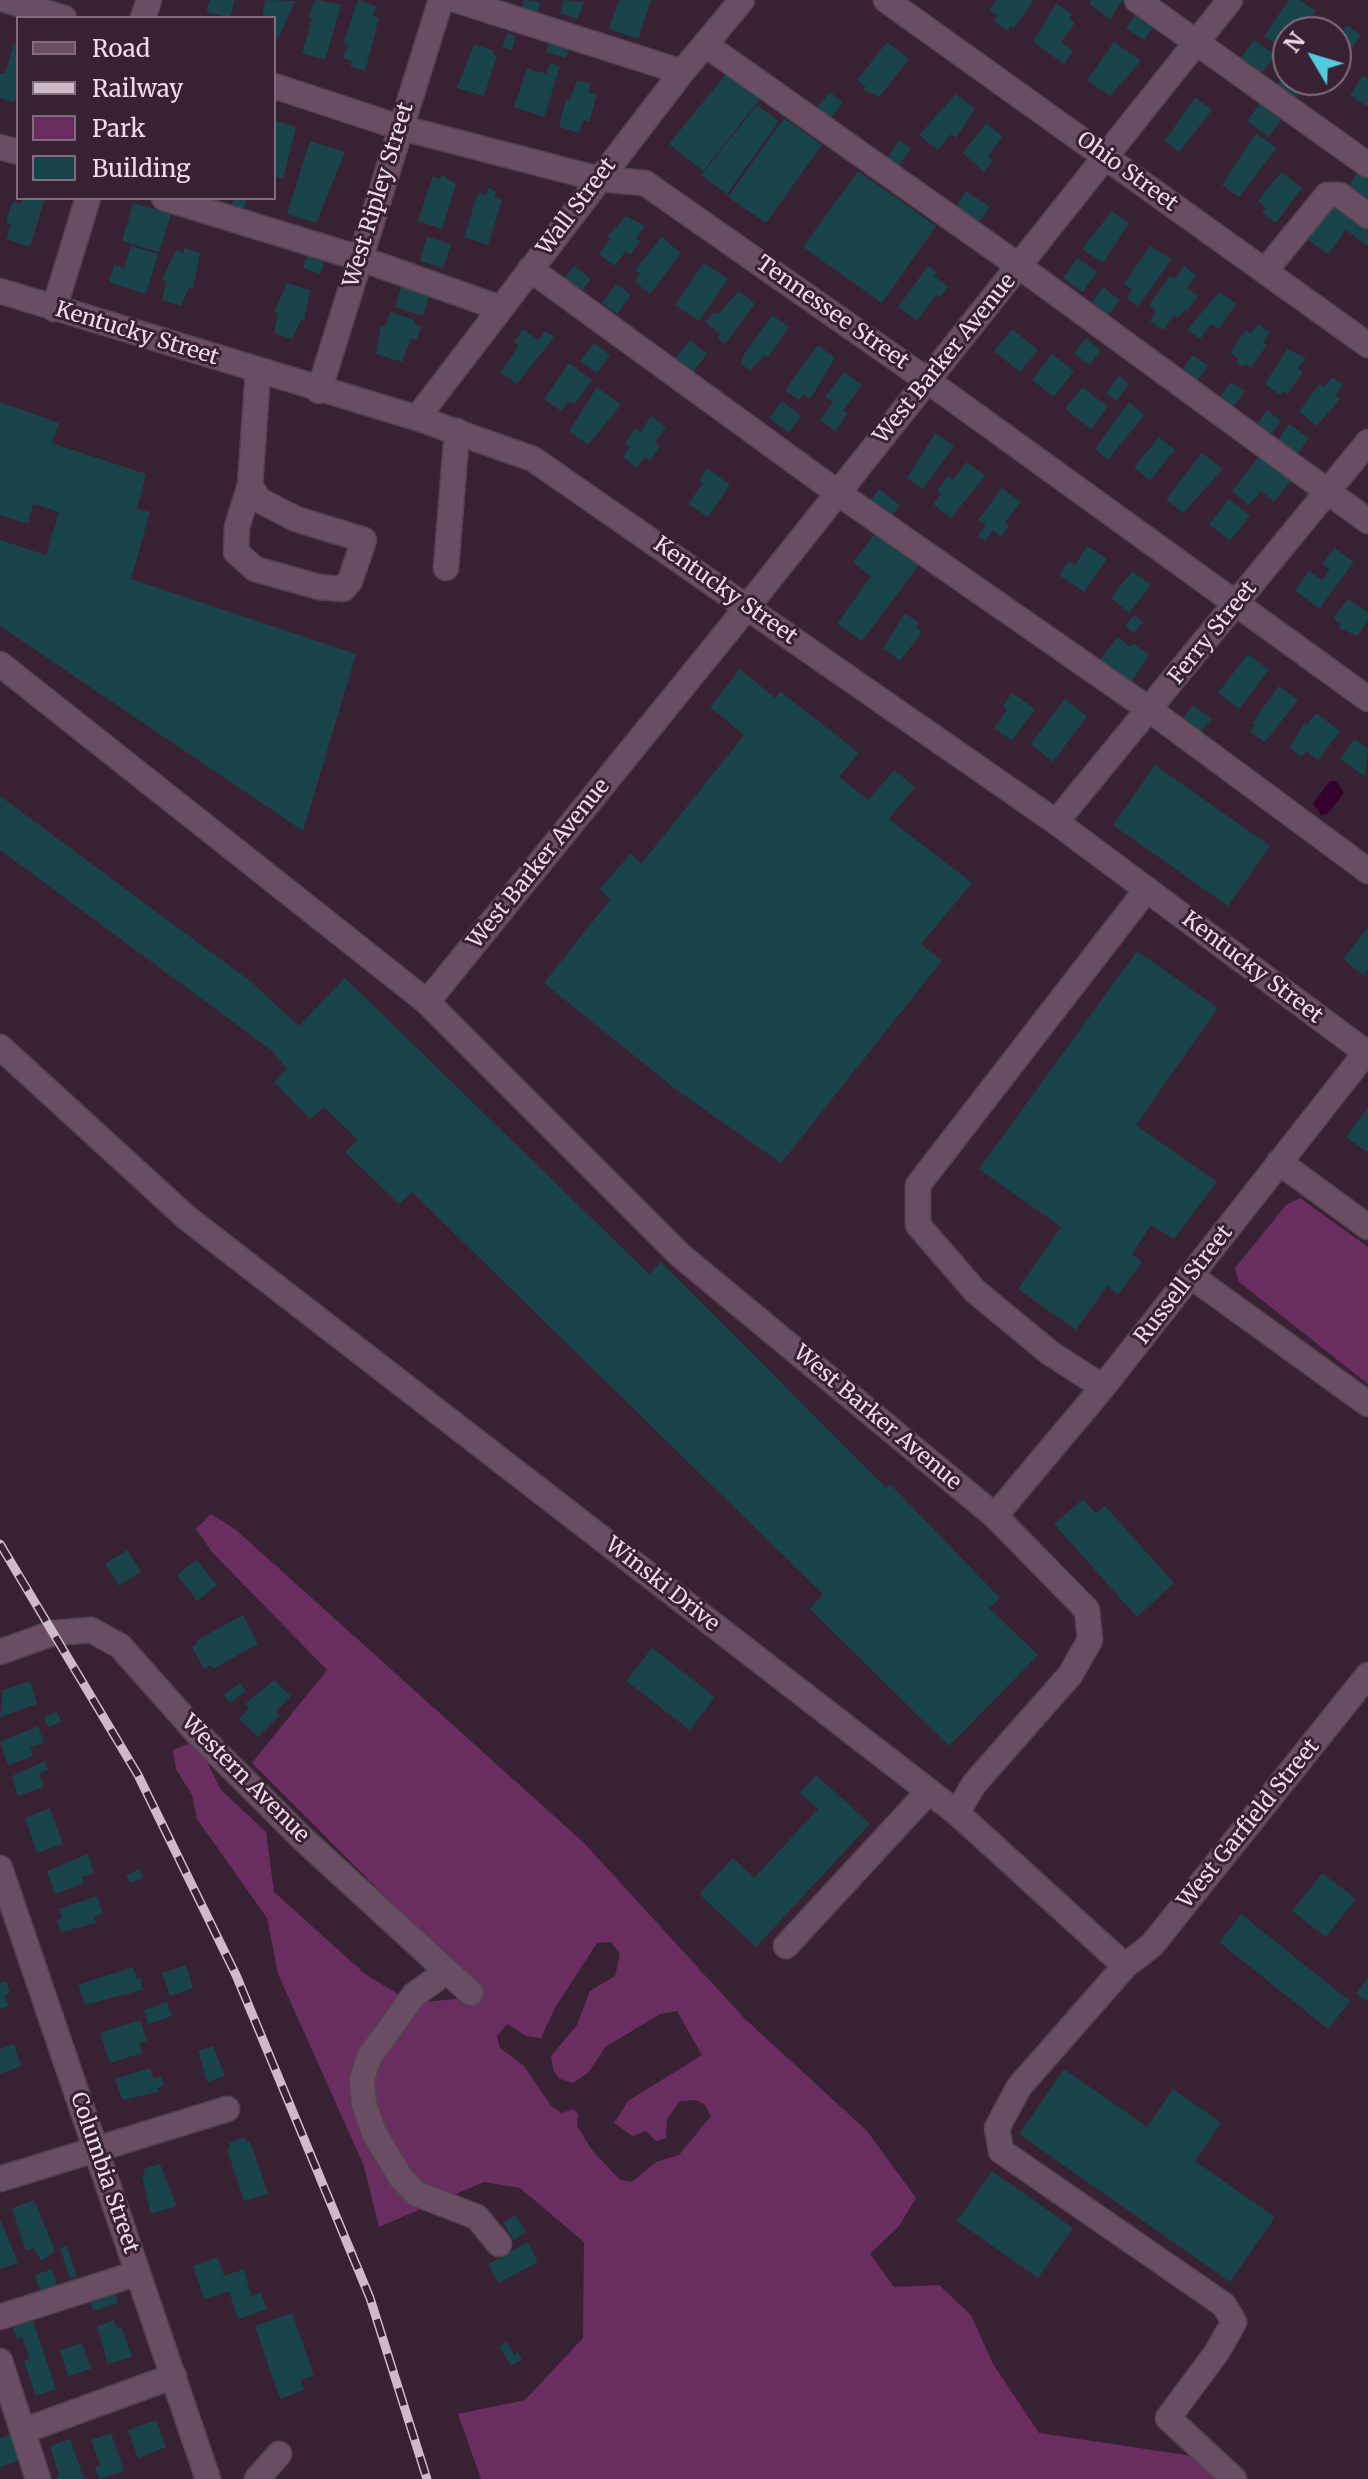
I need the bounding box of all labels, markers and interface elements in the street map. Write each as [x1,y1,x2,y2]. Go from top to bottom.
legend [16,16,276,200]
north arrow [1272,16,1352,96]
text: N [1278,27,1311,58]
text: Road [92,33,150,64]
text: Railway [92,73,183,104]
street label: West Ripley Street [338,99,420,291]
text: Park [92,113,145,144]
street label: Ohio Street [1071,127,1183,217]
text: Building [92,153,191,184]
street label: Wall Street [532,153,622,261]
street label: Tennessee Street [751,251,913,375]
street label: West Barker Avenue [868,269,1022,449]
street label: Kentucky Street [52,297,222,371]
street label: Kentucky Street [648,532,802,650]
street label: Ferry Street [1163,576,1263,690]
street label: West Barker Avenue [462,774,616,954]
street label: Kentucky Street [1177,907,1327,1029]
street label: Russell Street [1129,1220,1239,1350]
street label: West Barker Avenue [788,1340,966,1496]
street label: Winski Drive [600,1532,724,1638]
street label: Western Avenue [176,1710,314,1848]
street label: West Garfield Street [1173,1734,1325,1914]
street label: Columbia Street [64,2089,144,2257]

